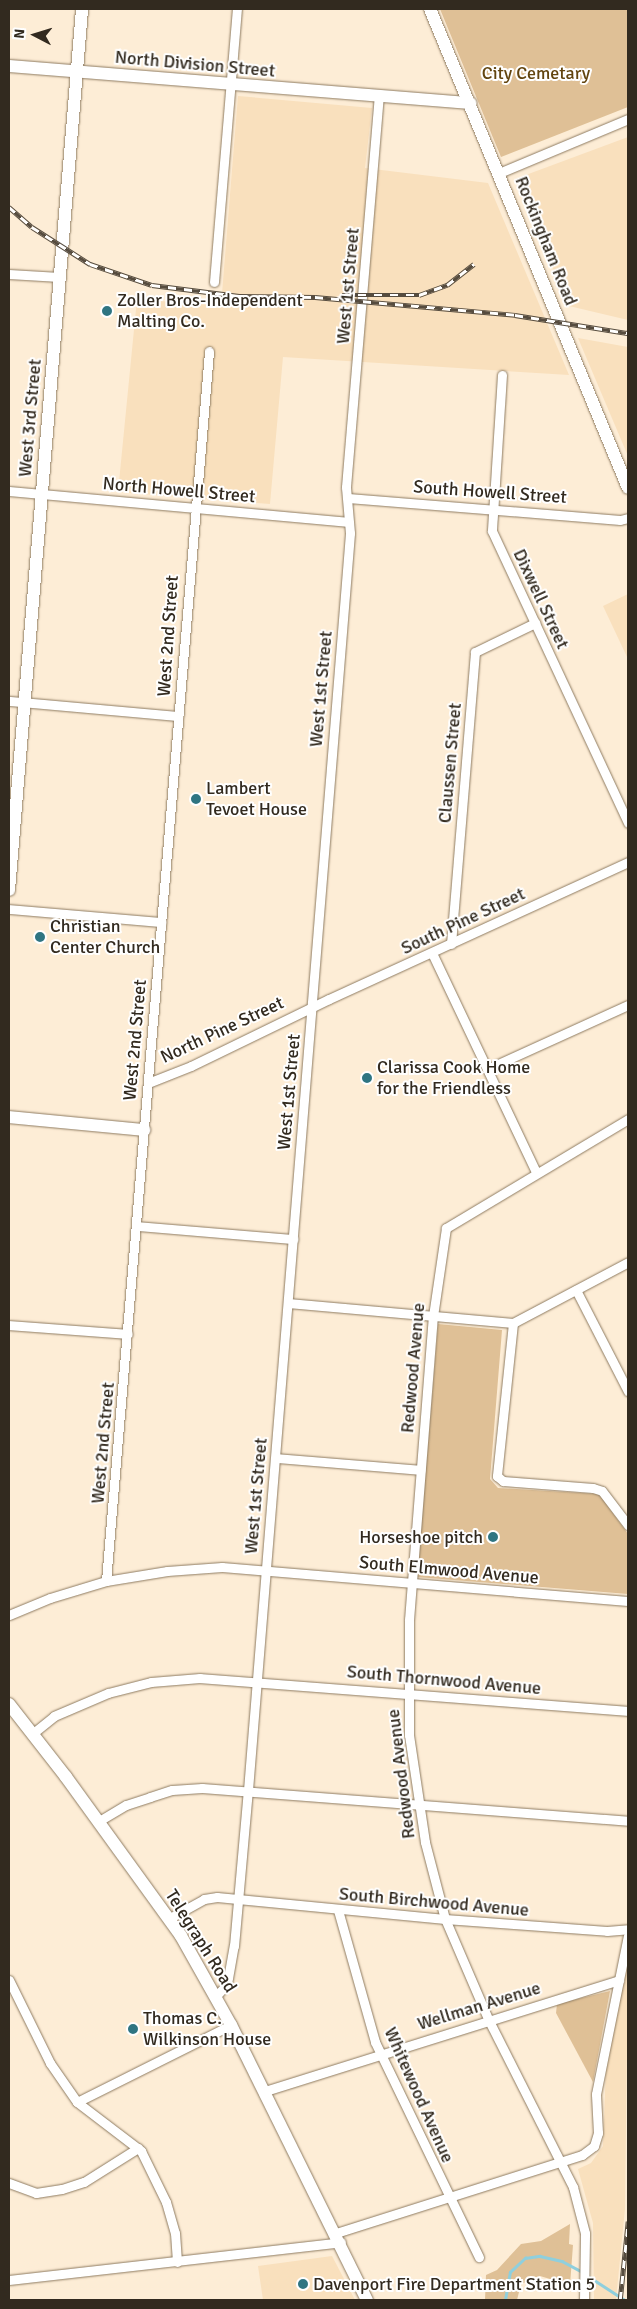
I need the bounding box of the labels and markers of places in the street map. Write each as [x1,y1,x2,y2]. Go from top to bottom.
place label: Zoller Bros-Independent Malting Co. [117,290,303,332]
marker: Zoller Bros-Independent Malting Co. [101,305,113,317]
place label: Lambert Tevoet House [206,778,307,821]
marker: Lambert Tevoet House [190,793,202,805]
place label: Christian Center Church [50,916,160,959]
marker: Christian Center Church [34,931,46,943]
place label: Clarissa Cook Home for the Friendless [377,1057,530,1100]
marker: Clarissa Cook Home for the Friendless [361,1072,373,1084]
place label: Horseshoe pitch [359,1526,483,1548]
marker: Horseshoe pitch [487,1531,499,1543]
place label: Thomas C. Wilkinson House [143,2008,271,2050]
marker: Thomas C. Wilkinson House [127,2023,139,2035]
place label: Davenport Fire Department Station 5 [313,2273,595,2295]
marker: Davenport Fire Department Station 5 [297,2278,309,2290]

